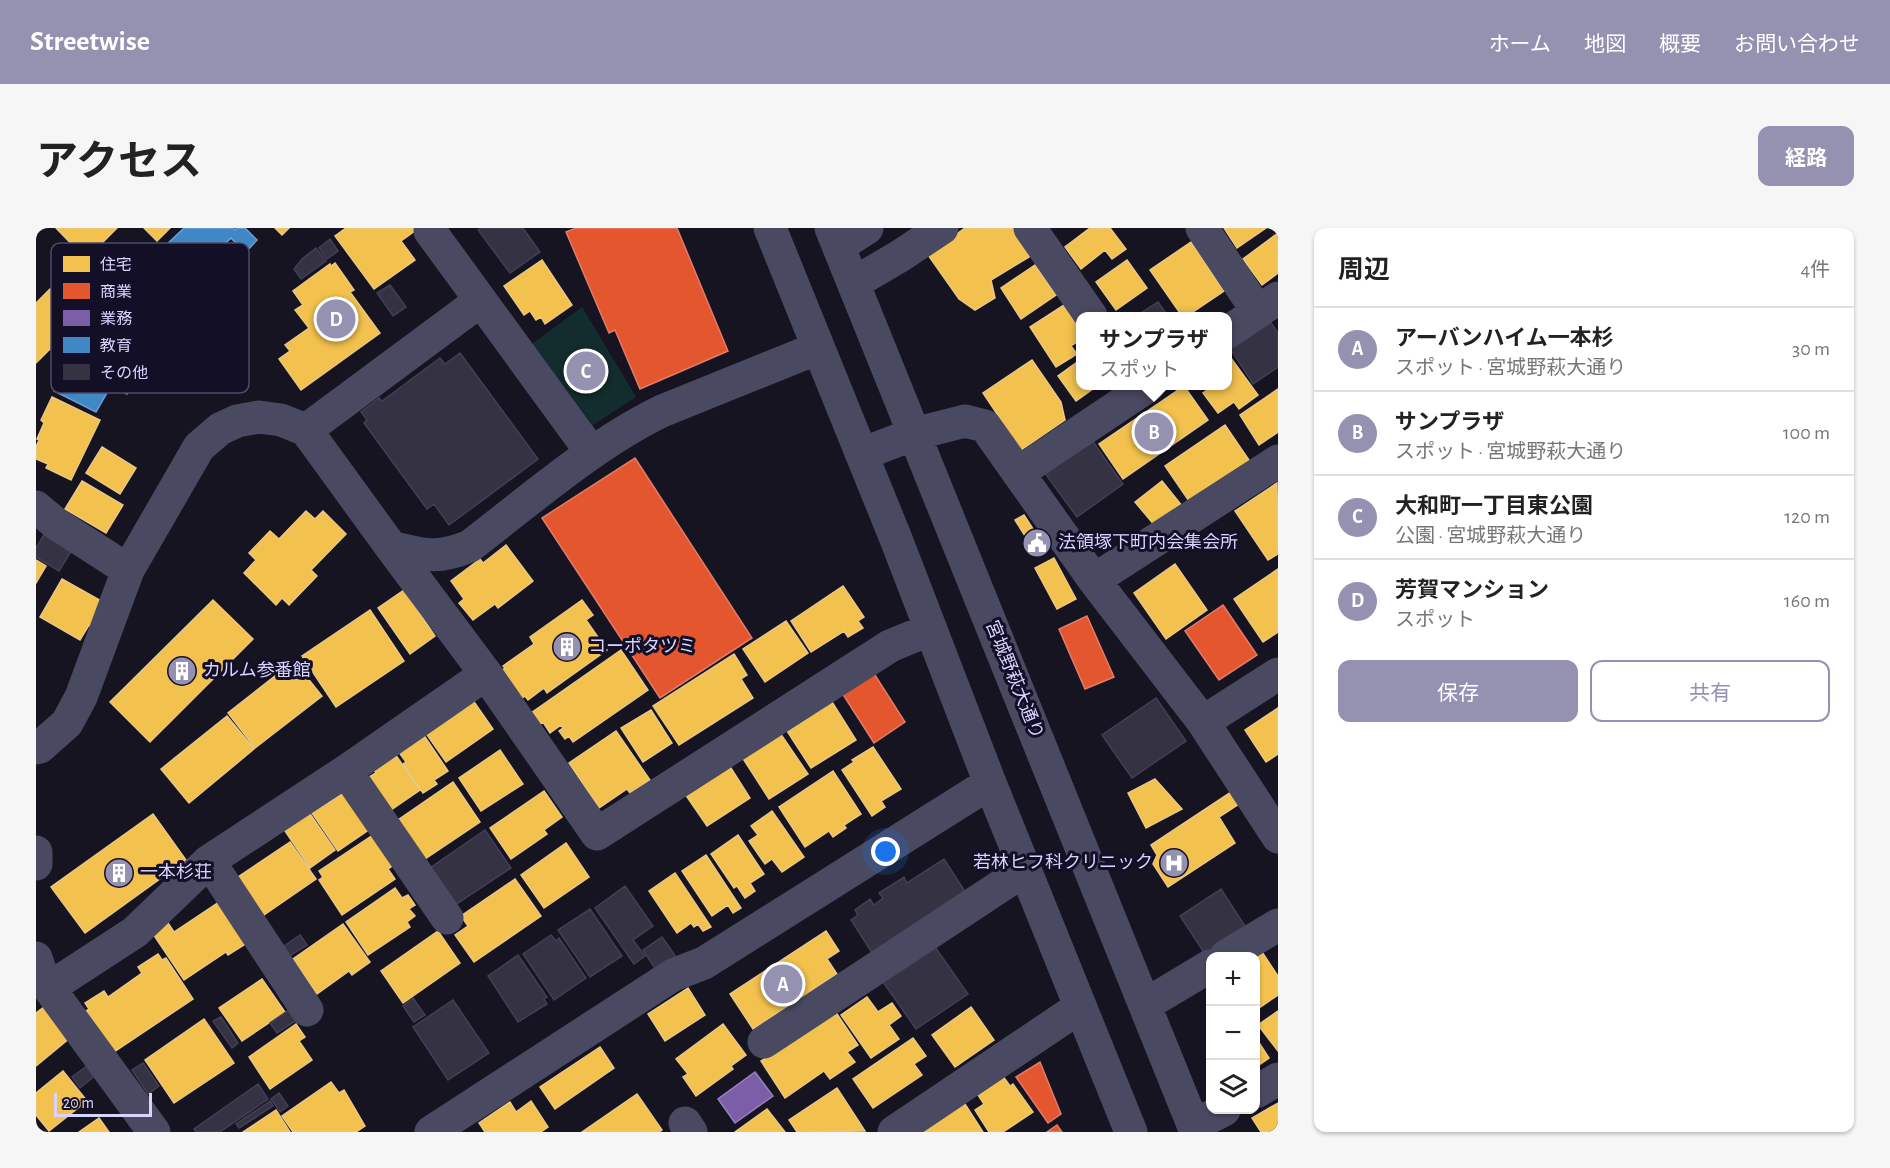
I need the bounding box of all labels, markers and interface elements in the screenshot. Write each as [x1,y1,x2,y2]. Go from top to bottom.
text: Streetwise [30,28,150,56]
text: ホーム [1489,34,1551,55]
text: 地図 [1584,34,1626,55]
text: 概要 [1659,34,1701,55]
text: お問い合わせ [1734,34,1860,55]
button: 経路 [1758,126,1854,186]
text: アクセス [36,141,202,183]
legend [51,243,249,393]
text: 住宅 [100,256,132,273]
text: 周辺 [1338,257,1390,283]
text: 4件 [1800,260,1830,280]
text: 商業 [100,284,132,300]
pin: D [316,296,356,341]
text: 業務 [100,310,132,327]
popup [1076,312,1232,390]
text: アーバンハイム一本杉 [1395,327,1614,349]
text: サンプラザ [1099,329,1209,351]
text: 教育 [100,337,132,354]
text: A [1352,339,1364,359]
text: 30 m [1792,339,1830,359]
pin: C [566,348,606,394]
text: スポット · 宮城野萩大通り [1395,358,1626,378]
text: スポット [1099,360,1179,380]
text: その他 [100,365,148,381]
pin: B [1134,410,1174,454]
text: サンプラザ [1395,411,1504,433]
text: B [1352,423,1363,443]
text: 100 m [1783,423,1830,443]
text: スポット · 宮城野萩大通り [1395,442,1626,462]
text: 大和町一丁目東公園 [1395,495,1593,517]
text: C [1352,507,1363,527]
text: 120 m [1784,507,1830,527]
text: 公園 · 宮城野萩大通り [1395,526,1586,546]
public building icon: 法領塚下町内会集会所 [1021,527,1053,559]
place label: 法領塚下町内会集会所 [1058,532,1238,552]
text: 芳賀マンション [1395,579,1549,601]
text: D [1351,591,1364,611]
text: 160 m [1784,591,1830,611]
text: スポット [1395,610,1475,630]
street label: 宮城野萩大通り [982,618,1047,742]
building icon: コーポタツミ [551,631,583,663]
place label: コーポタツミ [588,637,696,656]
building icon: カルム参番館 [166,655,198,687]
place label: カルム参番館 [203,660,311,680]
button: 保存 [1338,660,1578,722]
button: 共有 [1590,660,1830,722]
your location [871,837,900,866]
hospital icon: 若林ヒフ科クリニック [1158,847,1190,879]
place label: 若林ヒフ科クリニック [973,853,1153,872]
building icon: 一本杉荘 [103,857,135,889]
place label: 一本杉荘 [140,863,212,882]
map controls [1206,952,1260,1114]
button: + [1206,952,1260,1006]
pin: A [764,962,802,1006]
button: − [1206,1006,1260,1060]
button: layers [1206,1060,1260,1114]
scale bar [54,1090,152,1118]
text: 20 m [63,1095,94,1111]

